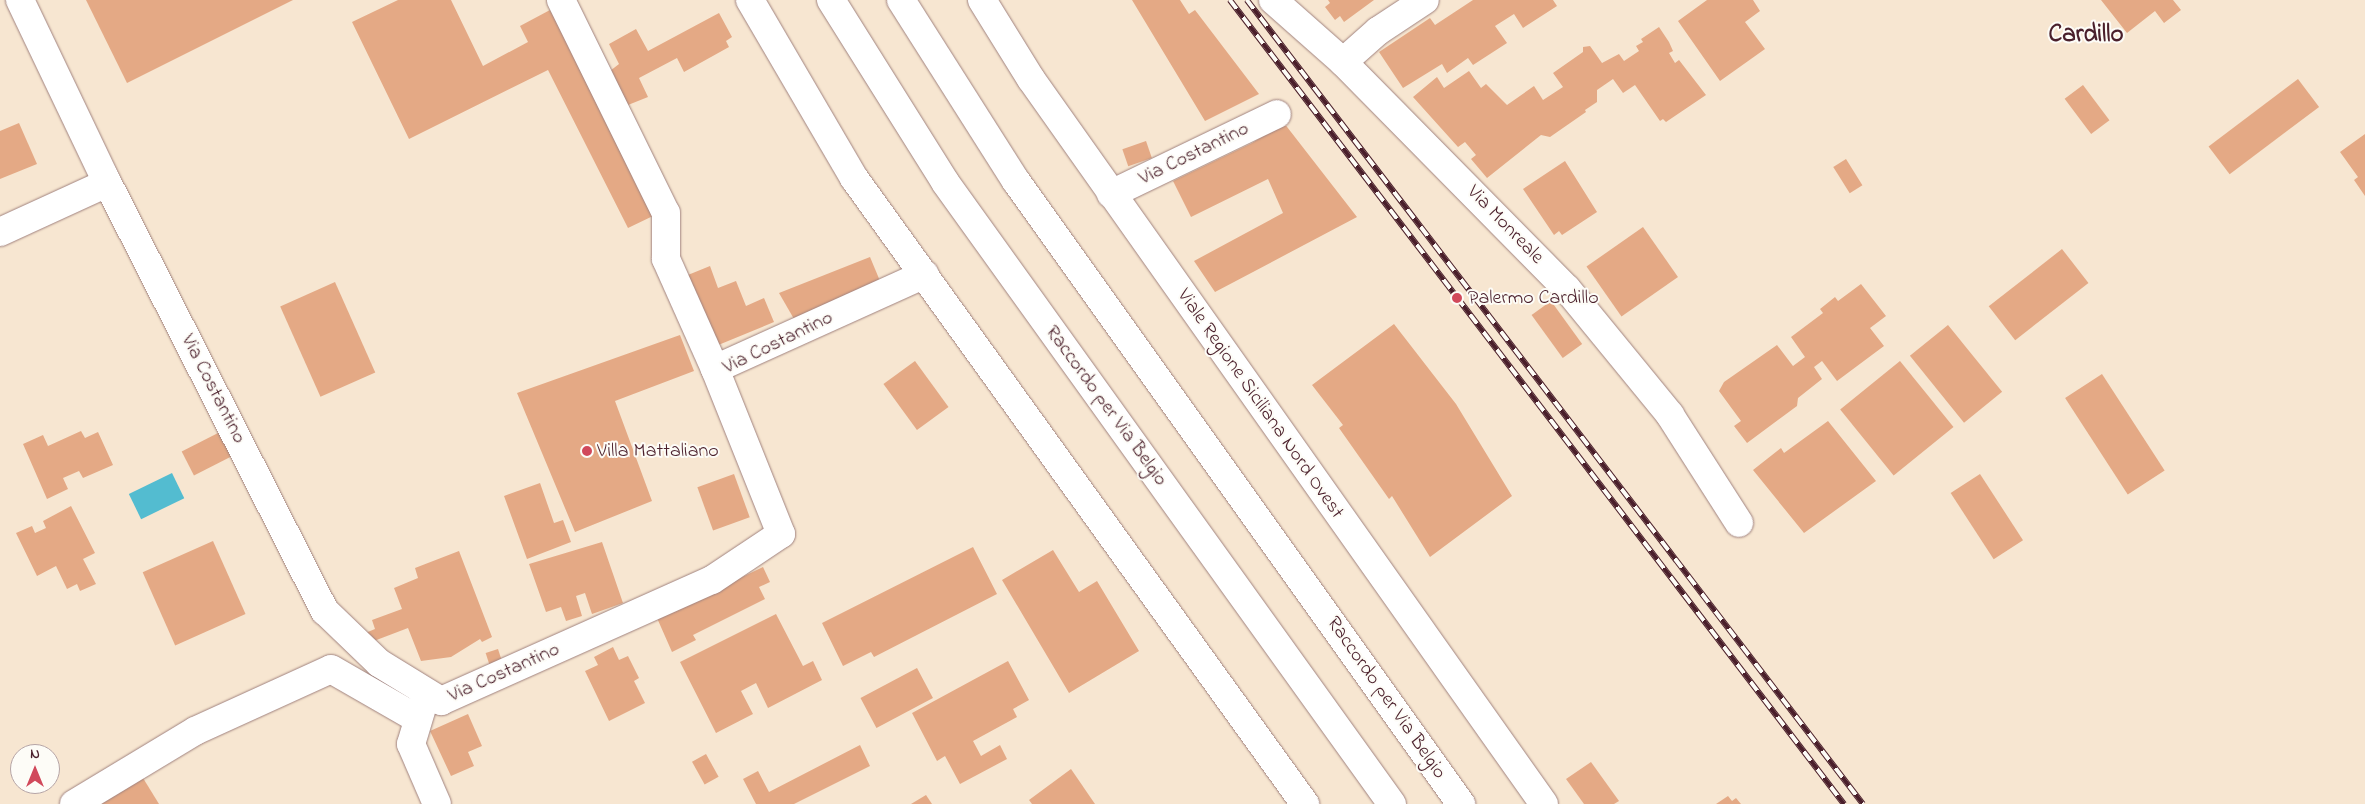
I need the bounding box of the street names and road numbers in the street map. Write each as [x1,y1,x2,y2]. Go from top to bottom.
street label: Via Costantino [1135,117,1253,191]
street label: Via Monreale [1461,181,1549,269]
street label: Viale Regione Siciliana Nord Ovest [1171,285,1349,523]
street label: Via Costantino [719,306,837,380]
street label: Raccordo per Via Belgio [1040,321,1172,491]
street label: Via Costantino [175,330,251,448]
street label: Raccordo per Via Belgio [1321,612,1451,784]
street label: Via Costantino [445,638,563,708]

